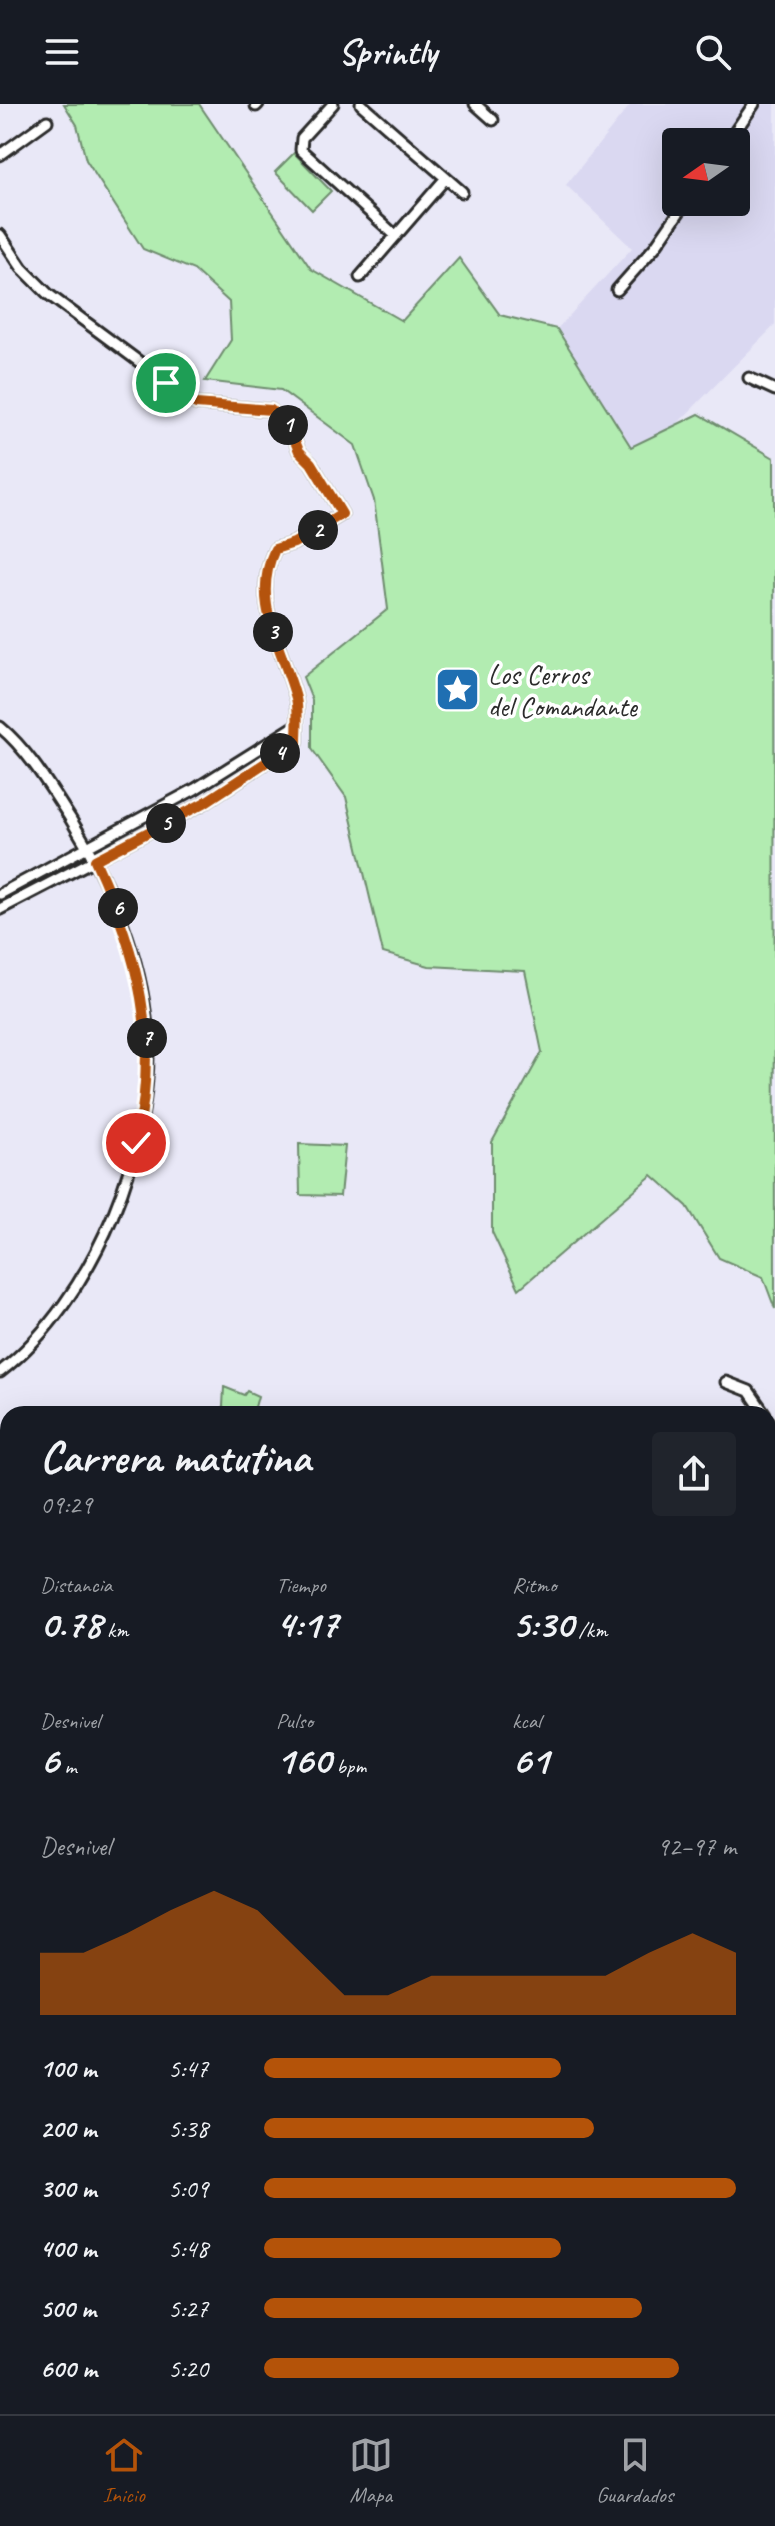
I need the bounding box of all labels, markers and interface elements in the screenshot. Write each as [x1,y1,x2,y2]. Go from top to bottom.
text: Sprintly [338,29,437,75]
icon: menu [40,30,84,74]
icon: search [691,30,735,74]
north arrow [662,128,750,216]
map controls [662,128,750,216]
pin [132,349,200,417]
icon: arrive [144,361,188,405]
pin: 1 [268,405,308,445]
text: 1 [283,411,293,439]
pin: 2 [298,510,338,550]
text: 2 [313,516,323,544]
pin: 3 [253,612,293,652]
text: 3 [268,618,278,646]
place label: Los Cerros del Comandante [488,657,639,724]
place icon: Los Cerros del Comandante [433,666,481,714]
pin: 4 [260,733,300,773]
text: 4 [275,739,285,767]
pin: 5 [146,803,186,843]
text: 5 [161,809,171,837]
pin: 6 [98,888,138,928]
text: 6 [113,894,123,922]
pin: 7 [127,1018,167,1058]
text: 7 [142,1024,152,1052]
pin [102,1109,170,1177]
icon: check [114,1121,158,1165]
text: Carrera matutina [40,1430,310,1485]
button: share [652,1432,736,1516]
text: 09:29 [40,1488,92,1521]
text: Distancia [40,1571,112,1599]
text: Tiempo [276,1571,326,1599]
text: Ritmo [512,1571,556,1599]
text: 0.78 [40,1599,102,1649]
text: 4:17 [276,1599,338,1649]
text: 5:30 [512,1599,573,1649]
text: km [102,1616,129,1644]
text: /km [573,1616,607,1644]
text: Desnivel [40,1707,100,1735]
text: Pulso [276,1707,313,1735]
text: kcal [512,1707,541,1735]
text: 6 [40,1735,59,1785]
text: 160 [276,1735,331,1785]
text: 61 [512,1735,549,1785]
text: m [59,1752,77,1780]
text: bpm [331,1752,366,1780]
text: Desnivel [40,1830,111,1863]
text: 92–97 m [657,1830,736,1863]
text: 100 m [40,2052,96,2085]
text: 5:47 [168,2052,208,2085]
text: 200 m [40,2112,96,2145]
text: 5:38 [168,2112,208,2145]
text: 300 m [40,2172,96,2205]
text: 5:09 [168,2172,208,2205]
text: 400 m [40,2232,96,2265]
text: 5:48 [168,2232,208,2265]
text: 500 m [40,2292,96,2325]
text: 5:27 [168,2292,208,2325]
text: 600 m [40,2352,97,2385]
text: 5:20 [168,2352,208,2385]
tab: Inicio [102,2433,146,2509]
tab: Mapa [349,2433,393,2509]
tab: Guardados [596,2433,673,2509]

